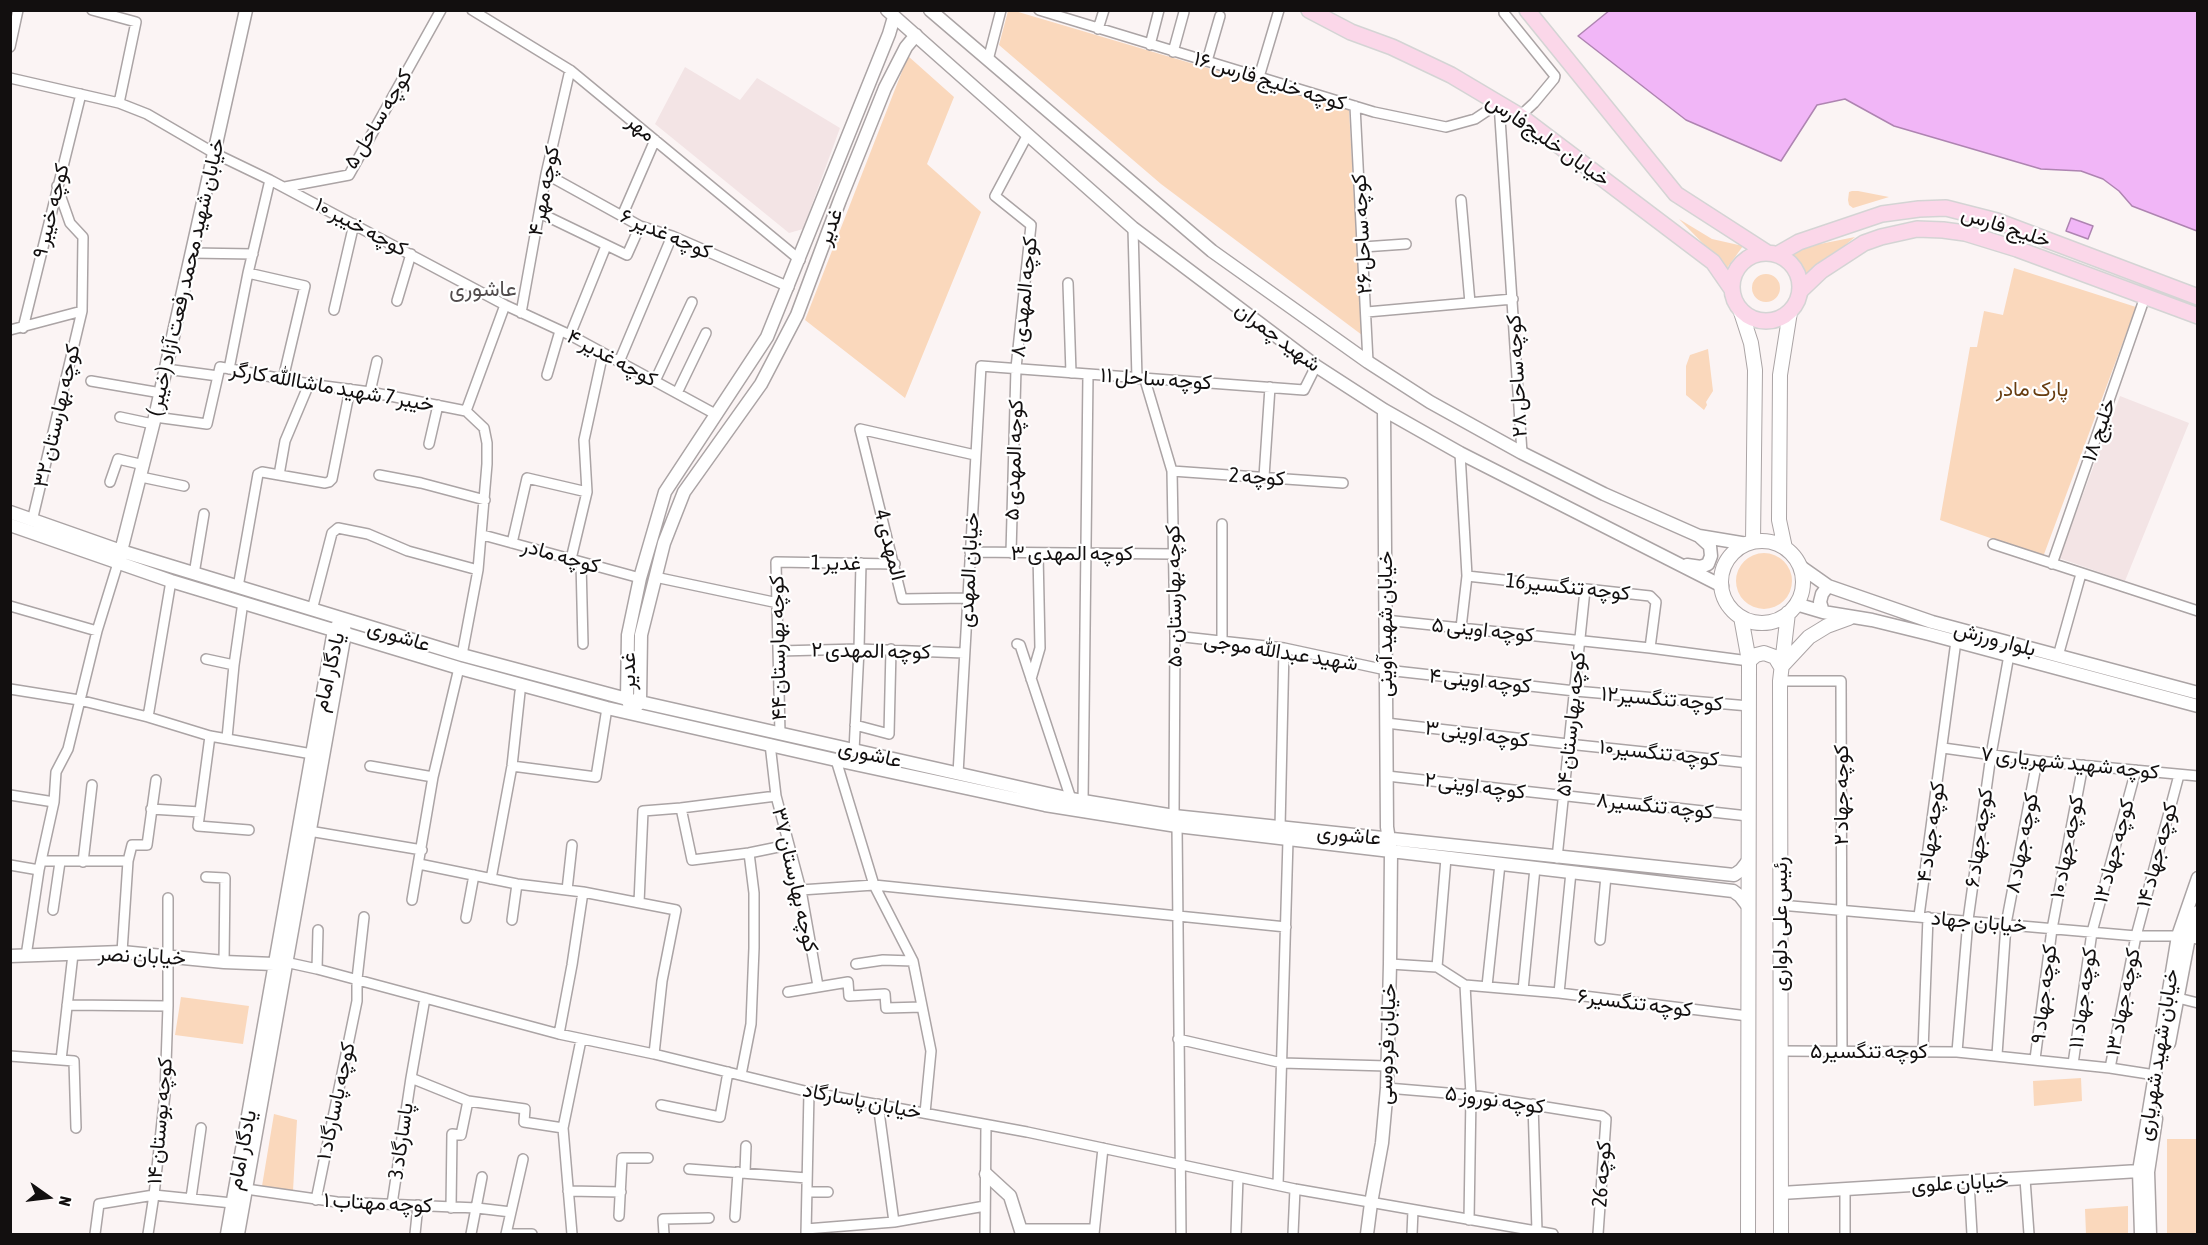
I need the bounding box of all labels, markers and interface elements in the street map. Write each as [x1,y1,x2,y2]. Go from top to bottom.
street label: کوچه خلیج فارس ۱۶ [1191,46,1349,116]
street label: کوچه ساحل ۵ [338,65,418,173]
street label: خیابان خلیج‌فارس [1481,88,1615,192]
street label: مهر [622,109,660,147]
street label: ( خیبر) خیابان شهید محمد رفعت آزاد [142,136,230,418]
street label: کوچه مهر ۴ [523,144,565,238]
street label: کوچه خیبر ۹ [27,161,75,261]
street label: کوچه ساحل ۲۶ [1346,173,1378,295]
street label: کوچه خیبر ۱۰ [310,192,412,262]
street label: خلیج فارس [1958,201,2054,253]
street label: کوچه غدیر ۶ [616,203,716,265]
street label: غدیر [812,205,848,249]
street label: کوچه المهدی ۸ [1005,235,1043,359]
district label: عاشوری [449,276,517,302]
street label: شهید چمران [1230,297,1326,377]
street label: کوچه ساحل ۲۸ [1501,314,1533,438]
street label: کوچه غدیر ۴ [562,324,662,392]
street label: کوچه بهارستان ۳۲ [28,342,86,490]
street label: خیبر 7 شهید ماشاالله کارگر [228,357,436,417]
street label: کوچه ساحل ۱۱ [1099,363,1213,395]
park label: پارک مادر [1996,376,2068,402]
street label: خلیج ۱۸ [2076,395,2122,465]
street label: کوچه المهدی ۵ [999,399,1029,521]
street label: کوچه 2 [1228,462,1286,492]
street label: المهدی 4 [869,507,911,583]
street label: خیابان المهدی [953,512,985,628]
street label: کوچه بهارستان ۵۰ [1160,524,1188,668]
street label: کوچه مادر [519,533,603,579]
street label: کوچه المهدی ۳ [1011,540,1133,566]
street label: غدیر 1 [811,550,861,576]
street label: خیابان شهید آوینی [1372,551,1398,697]
street label: کوچه تنگسیر16 [1504,568,1632,606]
street label: کوچه بهارستان ۴۴ [764,575,792,721]
street label: کوچه اوینی ۵ [1430,612,1536,648]
street label: عاشوری [365,615,433,657]
street label: بلوار ورزش [1951,616,2039,662]
street label: شهید عبدالله موجی [1202,627,1360,677]
street label: یادگار امام [308,630,350,714]
street label: کوچه المهدی ۲ [811,637,931,665]
street label: کوچه بهارستان ۵۴ [1551,650,1591,798]
street label: غدیر [615,652,641,690]
street label: کوچه اوینی ۴ [1428,663,1532,699]
street label: کوچه تنگسیر۱۲ [1600,681,1724,717]
street label: کوچه اوینی ۳ [1424,715,1530,753]
street label: عاشوری [836,734,904,774]
street label: کوچه تنگسیر۱۰ [1598,734,1720,772]
street label: کوچه شهید شهریاری ۷ [1979,741,2161,785]
street label: کوچه جهاد ۲ [1828,745,1854,845]
street label: کوچه اوینی ۲ [1423,767,1527,805]
street label: کوچه جهاد ۴ [1911,780,1951,884]
street label: کوچه تنگسیر۸ [1595,787,1715,825]
street label: کوچه جهاد ۶ [1960,787,1998,889]
street label: کوچه جهاد ۸ [2000,791,2044,895]
street label: کوچه جهاد ۱۰ [2045,793,2089,901]
street label: کوچه جهاد ۱۲ [2088,796,2140,906]
street label: کوچه جهاد ۱۴ [2131,800,2183,910]
street label: کوچه بهارستان ۳۷ [766,805,824,955]
street label: عاشوری [1316,819,1382,851]
street label: رئیس علی دلواری [1767,856,1793,992]
street label: خیابان جهاد [1930,905,2028,939]
street label: خیابان نصر [97,941,187,971]
street label: کوچه جهاد ۹ [2025,943,2063,1045]
street label: کوچه جهاد ۱۱ [2063,946,2103,1050]
street label: کوچه جهاد ۱۳ [2100,946,2146,1058]
street label: خیابان شهید شهریاری [2132,967,2184,1143]
street label: خیابان فردوسی [1372,983,1402,1105]
street label: کوچه تنگسیر۶ [1576,983,1694,1023]
street label: کوچه تنگسیر۵ [1810,1038,1928,1064]
street label: کوچه پاسارگاد ۱ [311,1040,361,1162]
street label: کوچه بوستان ۱۴ [142,1057,178,1185]
street label: خیابان پاسارگاد [801,1077,923,1125]
street label: کوچه نوروز ۵ [1443,1081,1547,1119]
street label: پاسارگاد 3 [383,1101,419,1181]
street label: یادگار امام [222,1108,262,1192]
street label: کوچه 26 [1587,1140,1617,1208]
north arrow [18,1167,78,1227]
street label: خیابان علوی [1911,1168,2009,1198]
street label: کوچه مهتاب ۱ [323,1188,433,1218]
text: N [56,1195,75,1208]

